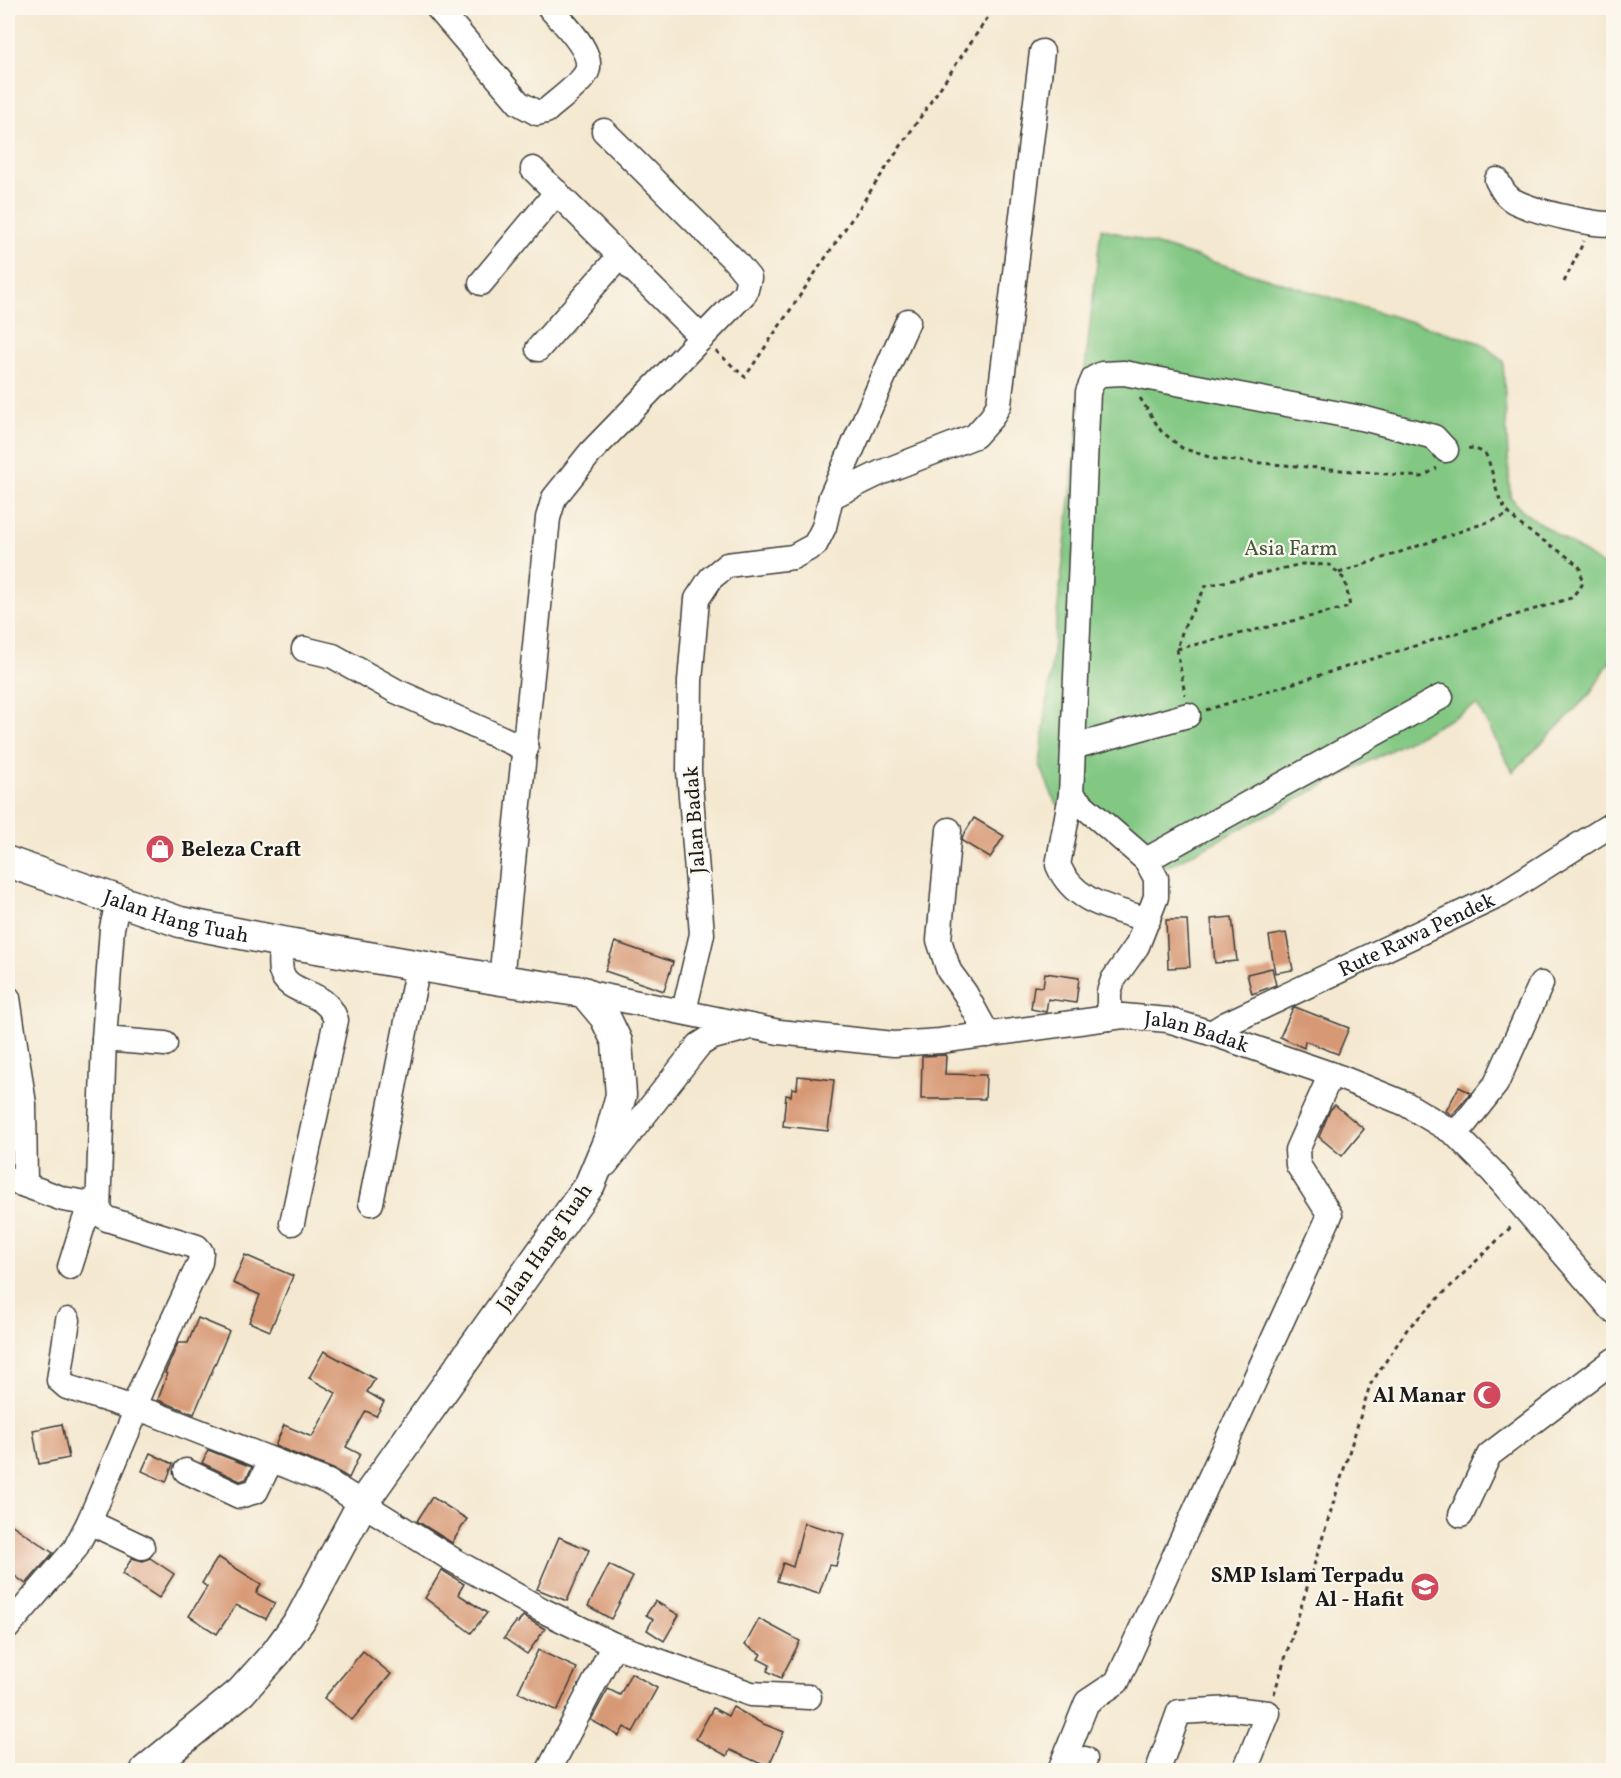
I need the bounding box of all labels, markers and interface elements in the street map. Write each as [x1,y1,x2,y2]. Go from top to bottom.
park label: Asia Farm [1244,535,1338,564]
street label: Jalan Badak [677,764,714,875]
shop icon: Beleza Craft [144,833,176,865]
place label: Beleza Craft [181,836,301,865]
street label: Jalan Hang Tuah [99,883,251,951]
street label: Rute Rawa Pendek [1334,886,1501,985]
street label: Jalan Badak [1143,1005,1253,1061]
street label: Jalan Hang Tuah [490,1178,600,1318]
mosque icon: Al Manar [1471,1379,1503,1411]
place label: Al Manar [1373,1382,1466,1411]
place label: SMP Islam Terpadu Al - Hafit [1211,1562,1404,1615]
school or university icon: SMP Islam Terpadu Al - Hafit [1409,1571,1441,1603]

